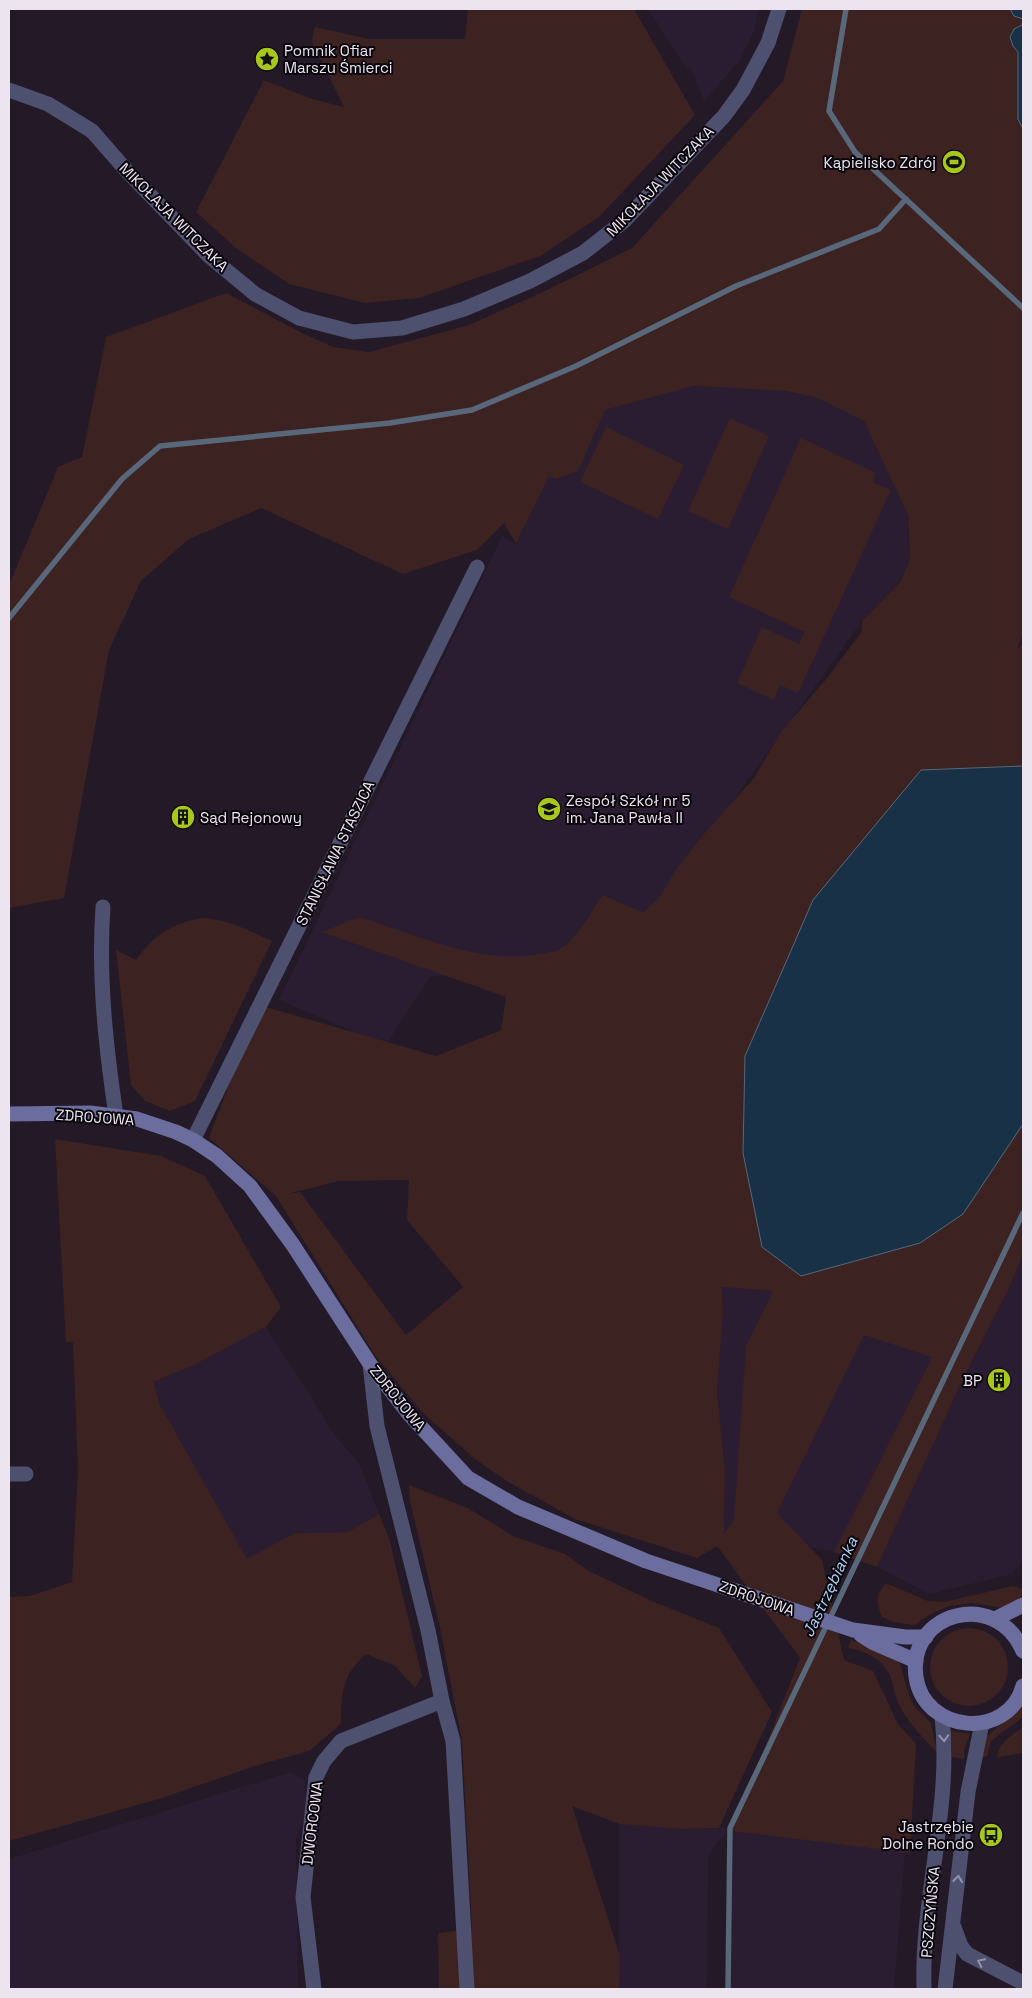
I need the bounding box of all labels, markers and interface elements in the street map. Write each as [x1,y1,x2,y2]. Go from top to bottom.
place label: Pomnik Ofiar Marszu Śmierci [284,41,393,77]
place icon: Pomnik Ofiar Marszu Śmierci [254,46,280,72]
street label: MIKOŁAJA WITCZAKA [602,121,718,240]
sports icon: Kąpielisko Zdrój [941,149,967,175]
place label: Kąpielisko Zdrój [824,153,936,172]
street label: MIKOŁAJA WITCZAKA [115,158,233,276]
street label: STANISŁAWA STASZICA [292,777,379,929]
place label: Zespół Szkół nr 5 im. Jana Pawła II [566,791,691,827]
school or university icon: Zespół Szkół nr 5 im. Jana Pawła II [536,796,562,822]
building icon: Sąd Rejonowy [170,804,196,830]
place label: Sąd Rejonowy [200,808,302,827]
street label: ZDROJOWA [55,1105,136,1129]
street label: ZDROJOWA [366,1361,431,1435]
building icon: BP [986,1367,1012,1393]
place label: BP [963,1371,982,1390]
water label: Jastrzębianka [798,1533,863,1640]
street label: ZDROJOWA [717,1576,798,1620]
one-way arrow [938,1735,949,1743]
street label: DWORCOWA [297,1780,327,1866]
place label: Jastrzębie Dolne Rondo [882,1817,974,1853]
bus stop icon: Jastrzębie Dolne Rondo [978,1822,1004,1848]
street label: PSZCZYŃSKA [917,1865,944,1959]
one-way arrow [952,1874,963,1882]
one-way arrow [978,1958,987,1968]

